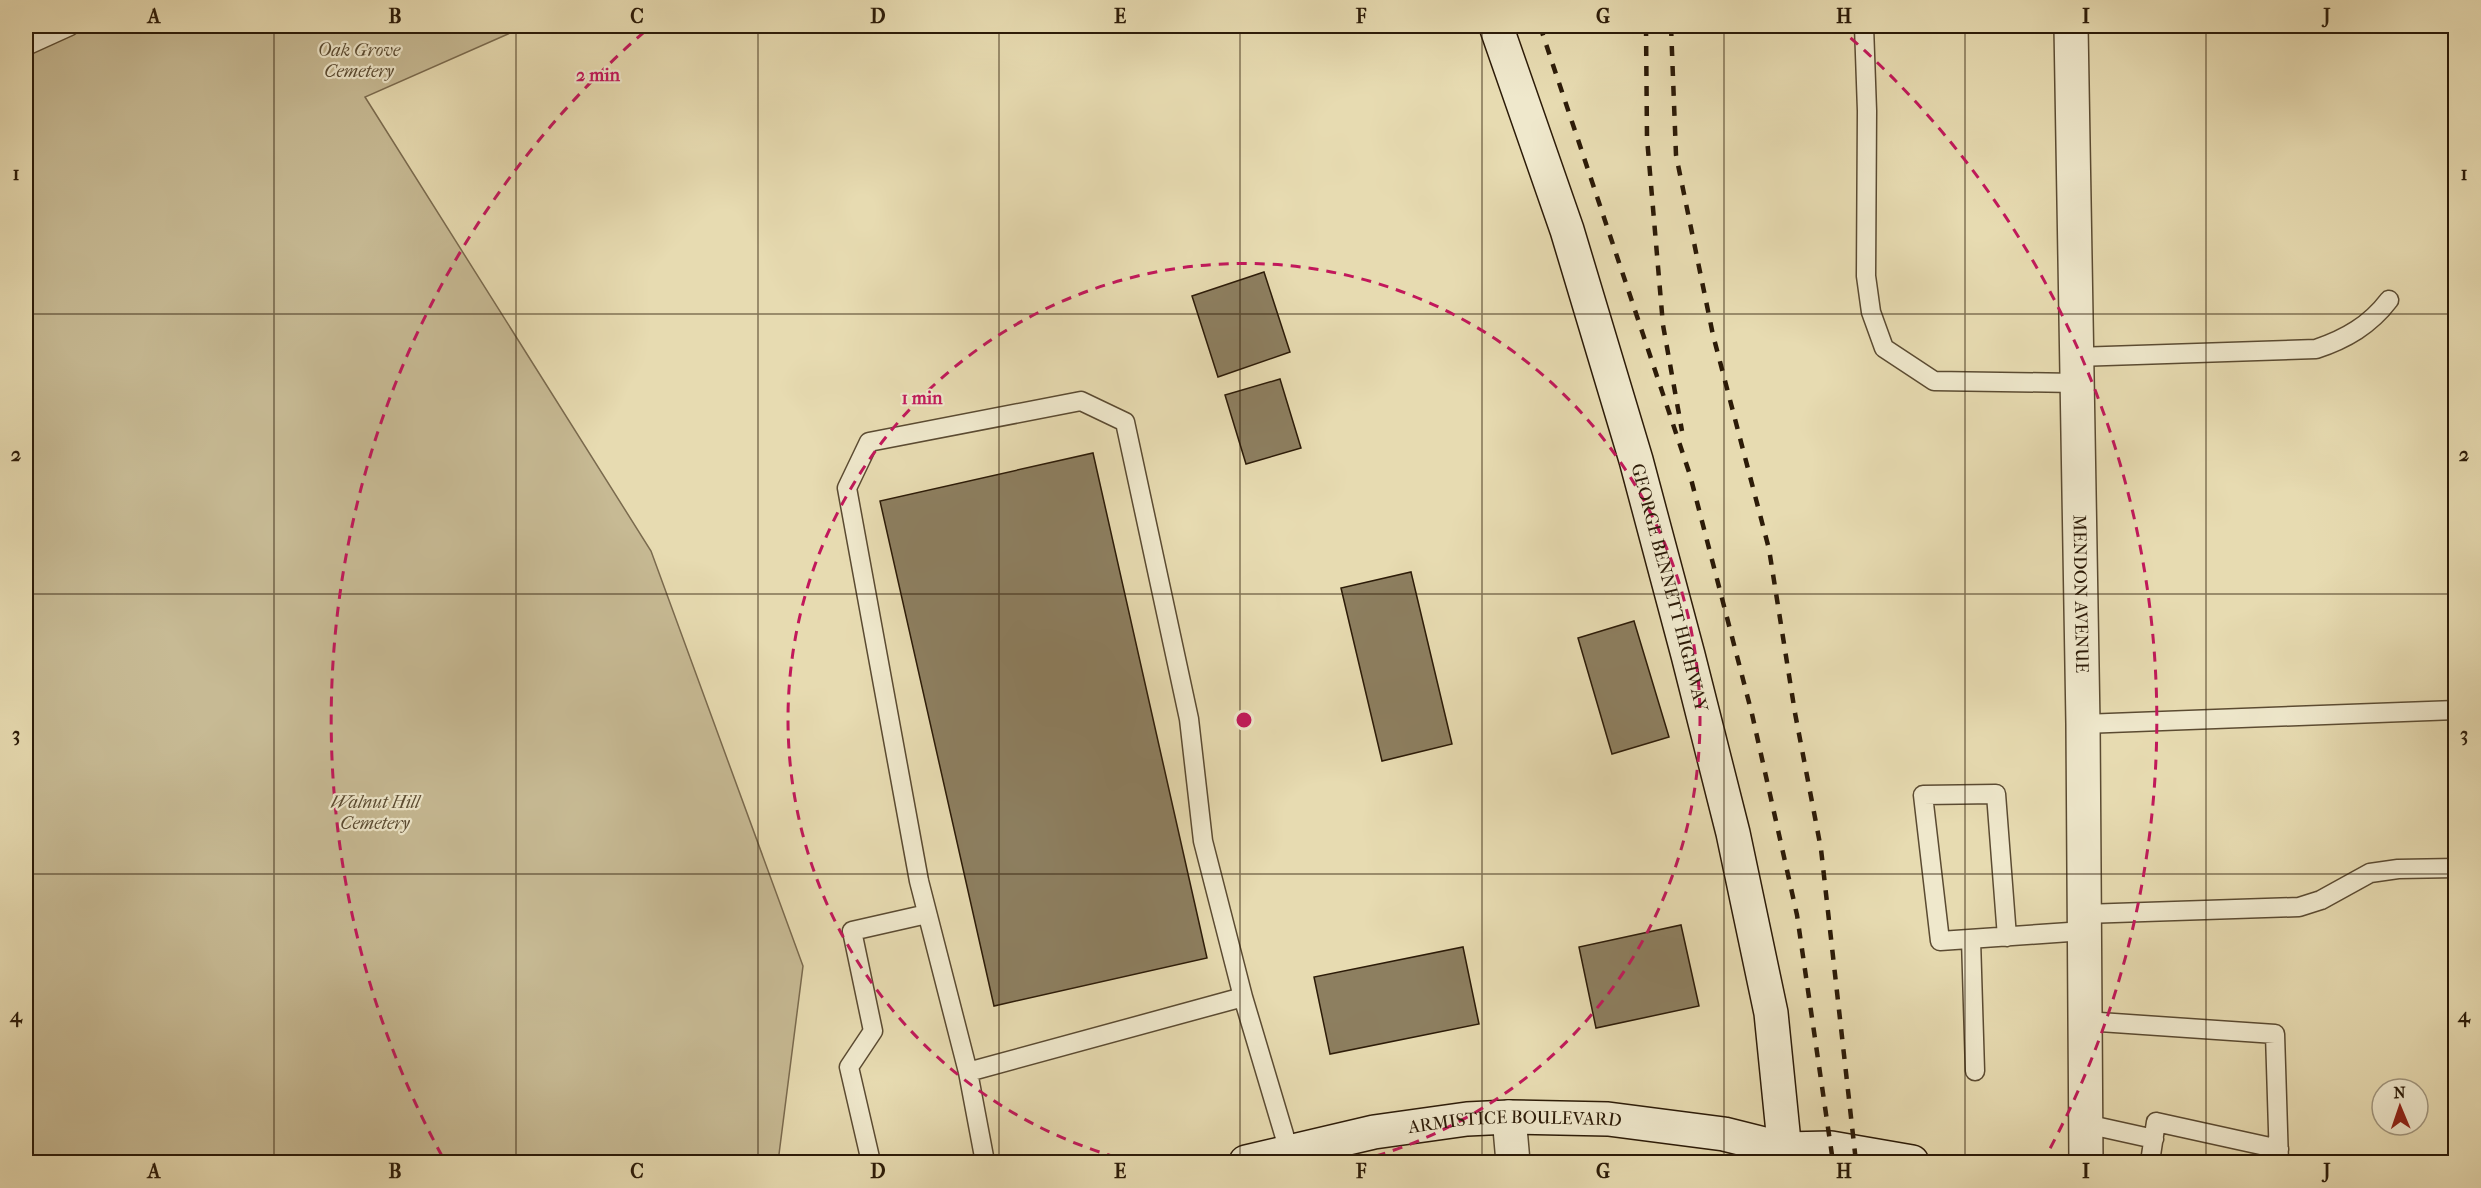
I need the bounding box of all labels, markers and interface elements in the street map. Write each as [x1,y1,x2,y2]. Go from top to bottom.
text: A [146,5,162,28]
text: B [388,5,402,28]
text: C [630,5,644,28]
text: D [870,5,886,28]
text: E [1114,5,1126,28]
text: F [1355,5,1367,28]
text: G [1596,5,1610,28]
text: H [1836,5,1852,28]
text: I [2082,5,2090,28]
text: J [2321,5,2331,28]
park label: Oak Grove Cemetery [318,40,401,82]
text: 2 min [576,65,620,86]
text: 1 [12,162,20,185]
text: 1 [2460,162,2468,185]
text: 1 min [901,388,943,409]
text: 2 [11,443,21,466]
text: 2 [2459,443,2469,466]
street label: GEORGE BENNETT HIGHWAY [1626,461,1712,714]
street label: MENDON AVENUE [2068,515,2092,673]
centre of rings [1234,710,1254,730]
text: 3 [12,723,20,746]
text: 3 [2460,723,2468,746]
park label: Walnut Hill Cemetery [330,792,422,834]
text: 4 [9,1004,23,1028]
text: 4 [2457,1004,2471,1028]
north arrow [2370,1077,2430,1137]
text: N [2393,1083,2407,1102]
street label: ARMISTICE BOULEVARD [1406,1107,1623,1138]
text: A [146,1160,162,1183]
text: B [388,1160,402,1183]
text: C [630,1160,644,1183]
text: D [870,1160,886,1183]
text: E [1114,1160,1126,1183]
text: F [1355,1160,1367,1183]
text: G [1596,1160,1610,1183]
text: H [1836,1160,1852,1183]
text: I [2082,1160,2090,1183]
text: J [2321,1160,2331,1183]

